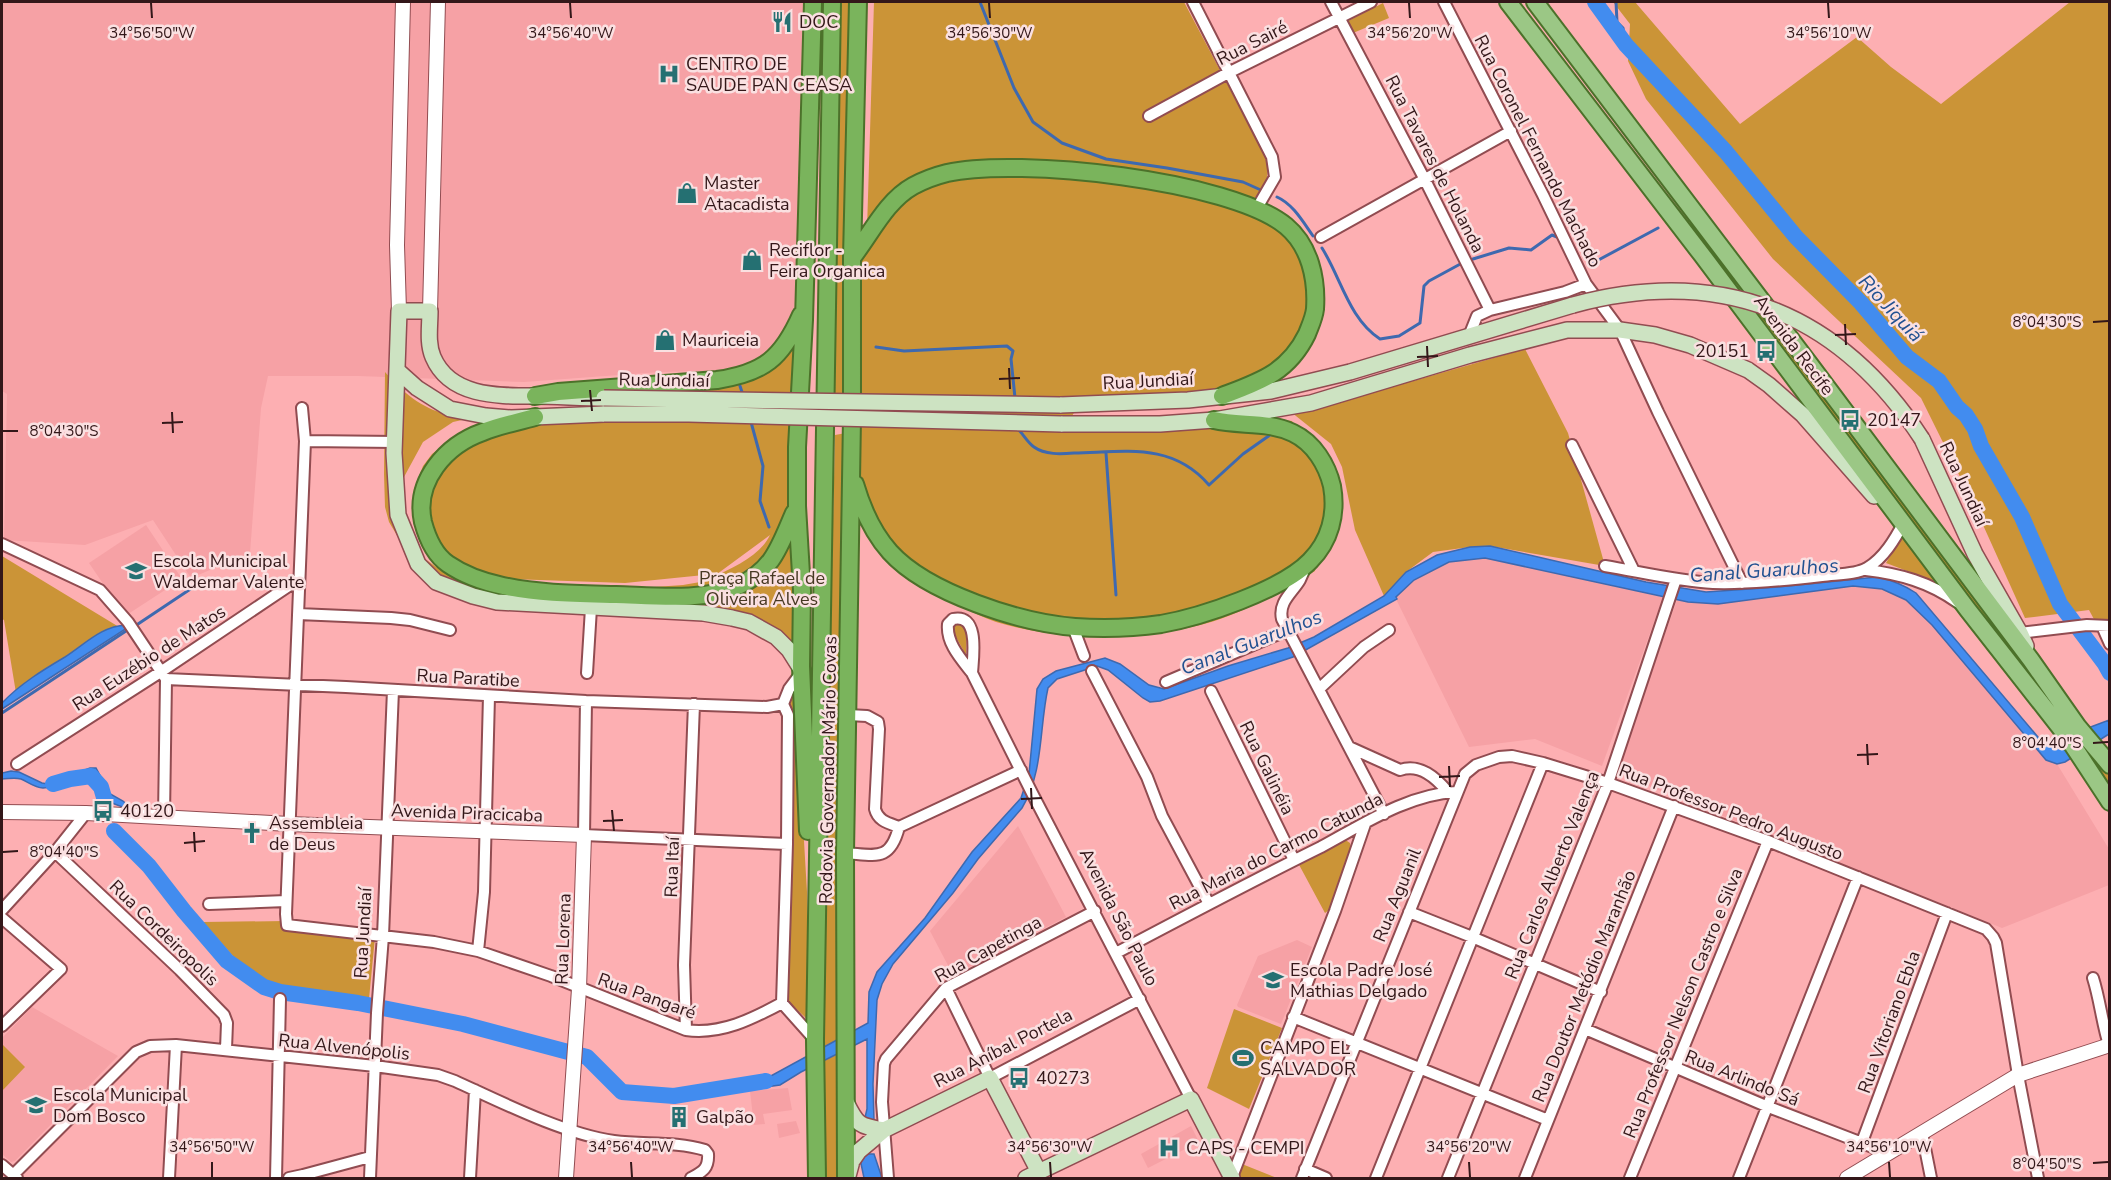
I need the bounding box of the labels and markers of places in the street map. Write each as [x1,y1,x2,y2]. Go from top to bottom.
restaurant icon: DOC [770,10,794,34]
place label: DOC [799,10,838,34]
place label: CENTRO DE SAUDE PAN CEASA [686,52,852,97]
hospital icon: CENTRO DE SAUDE PAN CEASA [657,62,681,86]
place label: Master Atacadista [704,171,790,216]
shop icon: Master Atacadista [675,181,699,205]
place label: Reciflor - Feira Organica [769,238,885,283]
shop icon: Reciflor - Feira Organica [740,248,764,272]
shop icon: Mauriceia [653,328,677,352]
place label: Mauriceia [682,328,759,352]
place label: 20151 [1695,339,1749,363]
bus stop icon: 20151 [1754,339,1778,363]
bus stop icon: 20147 [1838,408,1862,432]
place label: 20147 [1867,408,1921,432]
place label: Escola Municipal Waldemar Valente [153,549,304,594]
school or university icon: Escola Municipal Waldemar Valente [124,559,148,583]
bus stop icon: 40120 [91,799,115,823]
place label: 40120 [120,799,174,823]
place label: Assembleia de Deus [269,811,363,856]
church icon: Assembleia de Deus [240,821,264,845]
place label: Escola Padre José Mathias Delgado [1290,958,1432,1003]
school or university icon: Escola Padre José Mathias Delgado [1261,968,1285,992]
place label: CAMPO EL SALVADOR [1260,1036,1356,1081]
sports icon: CAMPO EL SALVADOR [1231,1046,1255,1070]
bus stop icon: 40273 [1007,1066,1031,1090]
place label: 40273 [1036,1066,1090,1090]
place label: Escola Municipal Dom Bosco [53,1083,188,1128]
school or university icon: Escola Municipal Dom Bosco [24,1093,48,1117]
building icon: Galpão [667,1105,691,1129]
place label: Galpão [696,1105,754,1129]
hospital icon: CAPS - CEMPI [1157,1136,1181,1160]
place label: CAPS - CEMPI [1186,1136,1304,1160]

